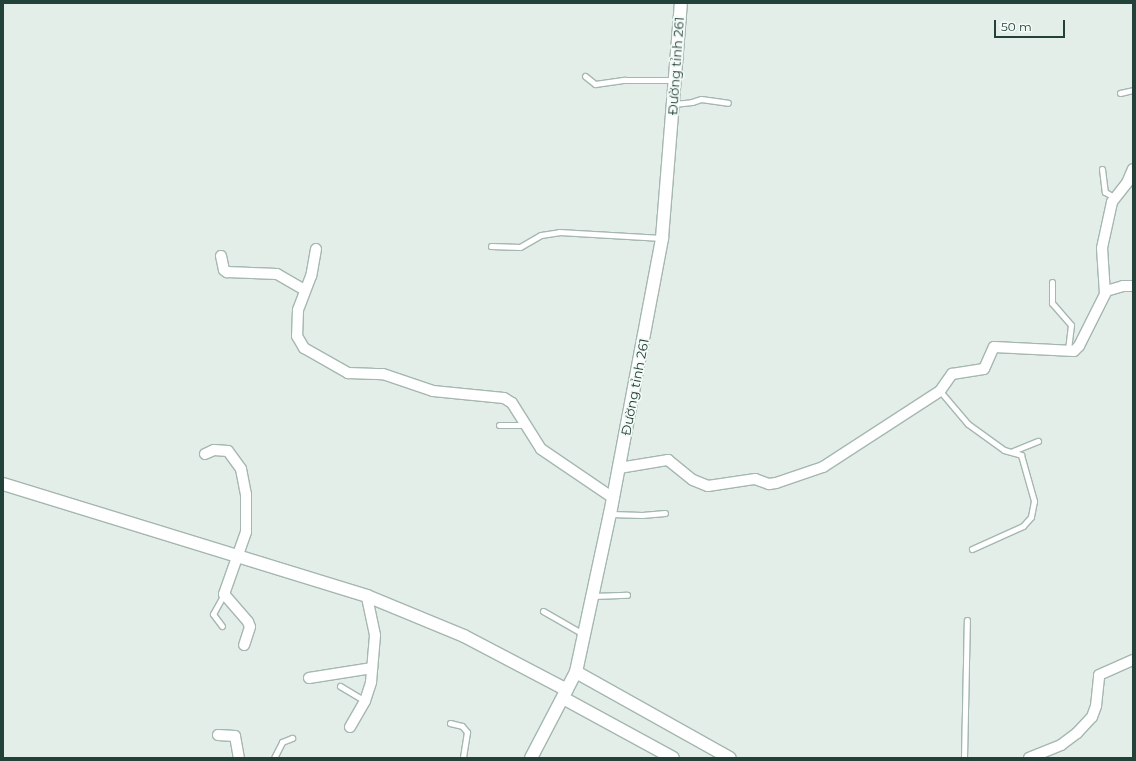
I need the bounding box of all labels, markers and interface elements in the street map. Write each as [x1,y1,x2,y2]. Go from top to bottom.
scale bar [996,12,1067,38]
street label: Đường tỉnh 261 [665,16,687,116]
text: 50 m [1001,19,1032,34]
street label: Đường tỉnh 261 [618,337,652,437]

